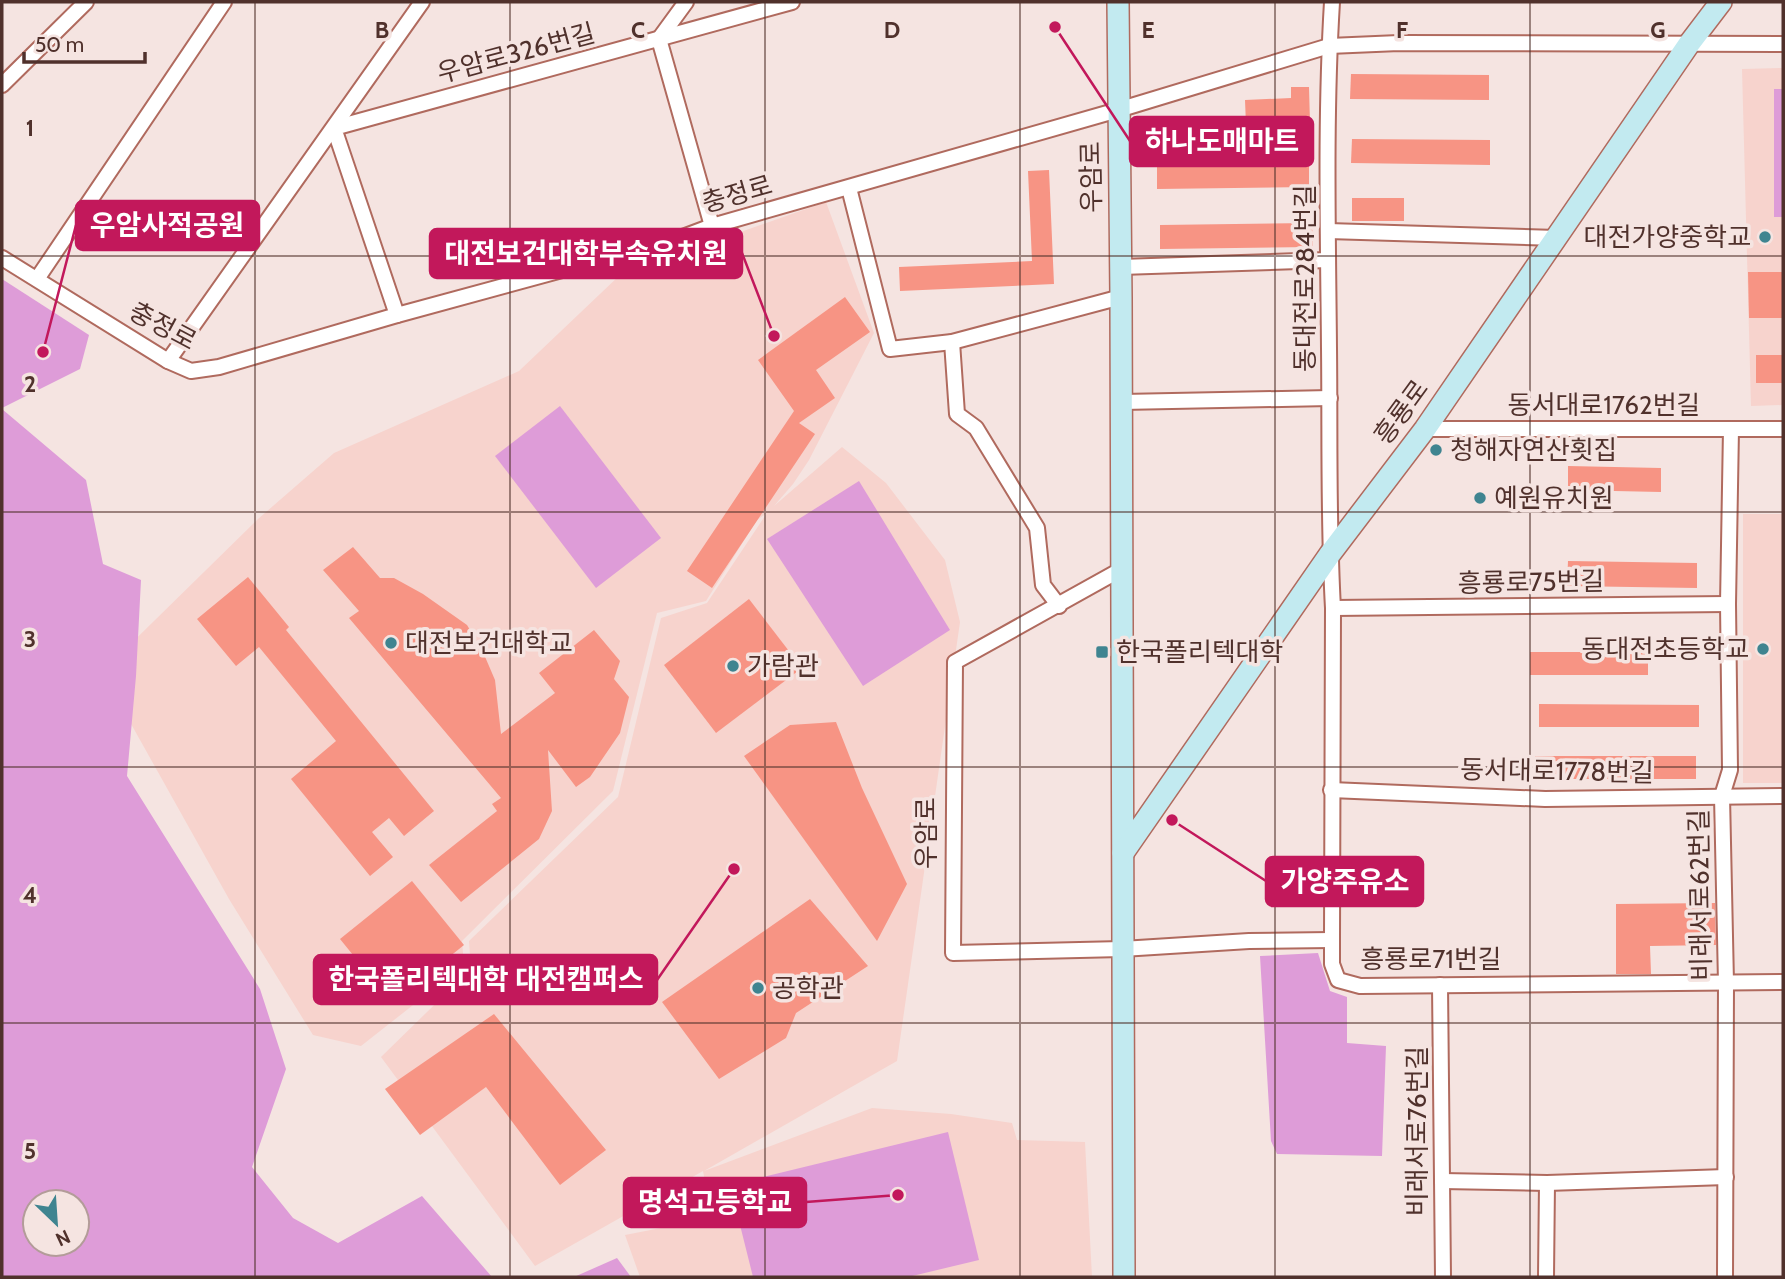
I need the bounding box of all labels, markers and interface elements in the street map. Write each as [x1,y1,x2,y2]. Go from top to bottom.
text: B [375,16,389,44]
text: C [631,16,645,44]
text: D [884,16,900,44]
text: E [1141,16,1155,44]
text: F [1396,16,1408,44]
text: G [1650,16,1666,44]
street label: 우암로326번길 [434,17,598,89]
scale bar [24,21,145,65]
text: 50 m [35,32,84,57]
text: 1 [26,114,34,142]
callout: 하나도매마트 [1130,117,1313,166]
text: 하나도매마트 [1145,124,1299,158]
street label: 우암로 [1074,141,1108,213]
street label: 충정로 [698,169,776,219]
street label: 동대전로284번길 [1289,184,1321,372]
callout: 우암사적공원 [76,201,259,250]
text: 우암사적공원 [90,208,244,242]
place label: 대전가양중학교 [1584,221,1751,253]
callout: 대전보건대학부속유치원 [430,229,742,278]
marker: 대전가양중학교 [1757,229,1773,245]
text: 대전보건대학부속유치원 [444,236,728,270]
street label: 충정로 [124,295,202,357]
text: 2 [24,370,36,398]
street label: 흥룡로 [1367,374,1435,450]
street label: 동서대로1762번길 [1508,389,1700,421]
place label: 청해자연산횟집 [1450,434,1617,466]
marker: 청해자연산횟집 [1428,442,1444,458]
place label: 예원유치원 [1494,482,1614,514]
marker: 예원유치원 [1472,490,1488,506]
street label: 흥룡로75번길 [1457,565,1605,599]
text: 3 [24,625,36,653]
place label: 대전보건대학교 [405,627,572,659]
place label: 동대전초등학교 [1582,633,1749,665]
marker: 대전보건대학교 [383,635,399,651]
place label: 한국폴리텍대학 [1116,636,1283,668]
marker: 동대전초등학교 [1755,641,1771,657]
marker: 한국폴리텍대학 [1094,644,1110,660]
place label: 가람관 [747,650,819,682]
marker: 가람관 [725,658,741,674]
street label: 동서대로1778번길 [1460,753,1654,789]
street label: 우암로 [910,797,942,869]
street label: 비래서로62번길 [1683,809,1717,981]
callout: 가양주유소 [1266,857,1423,906]
text: 가양주유소 [1281,864,1409,898]
text: 4 [23,881,37,909]
street label: 흥룡로71번길 [1360,943,1502,975]
callout: 한국폴리텍대학 대전캠퍼스 [314,955,657,1004]
text: 한국폴리텍대학 대전캠퍼스 [328,962,644,996]
place label: 공학관 [772,972,844,1004]
marker: 공학관 [750,980,766,996]
street label: 비래서로76번길 [1401,1046,1433,1216]
text: 5 [24,1137,36,1165]
callout: 명석고등학교 [624,1178,806,1227]
text: 명석고등학교 [638,1185,792,1219]
north arrow [21,1188,91,1258]
text: N [52,1225,74,1251]

